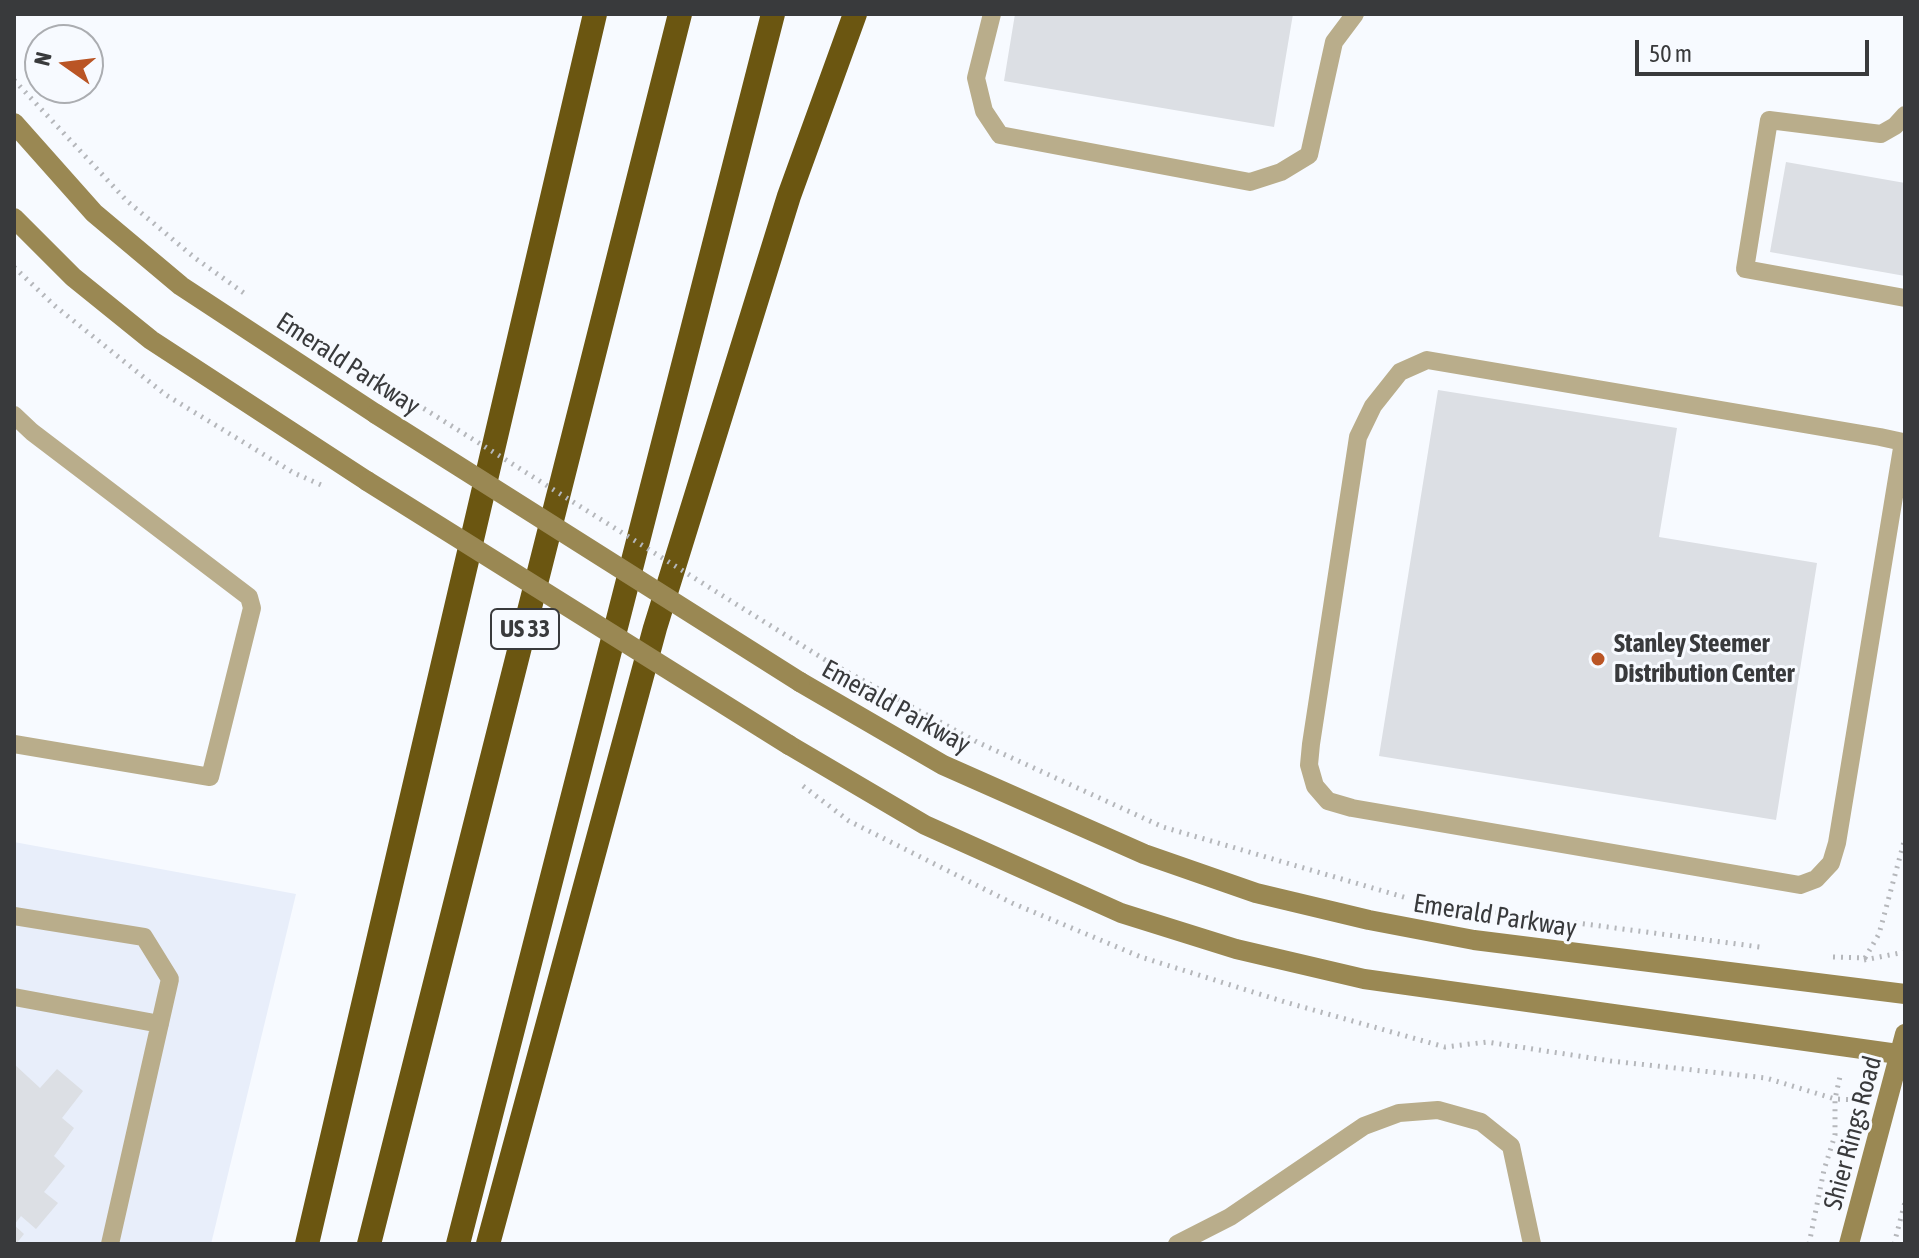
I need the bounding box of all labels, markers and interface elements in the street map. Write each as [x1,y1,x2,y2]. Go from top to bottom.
north arrow [24,24,104,104]
scale bar [1639,24,1873,74]
text: 50 m [1649,40,1692,67]
text: N [28,49,57,68]
street label: Emerald Parkway [270,306,426,422]
road number: US 33 [491,609,559,649]
place label: Stanley Steemer Distribution Center [1614,628,1794,690]
marker: Stanley Steemer Distribution Center [1589,650,1607,668]
street label: Emerald Parkway [816,653,976,761]
street label: Emerald Parkway [1411,888,1579,944]
street label: Shier Rings Road [1818,1053,1888,1213]

